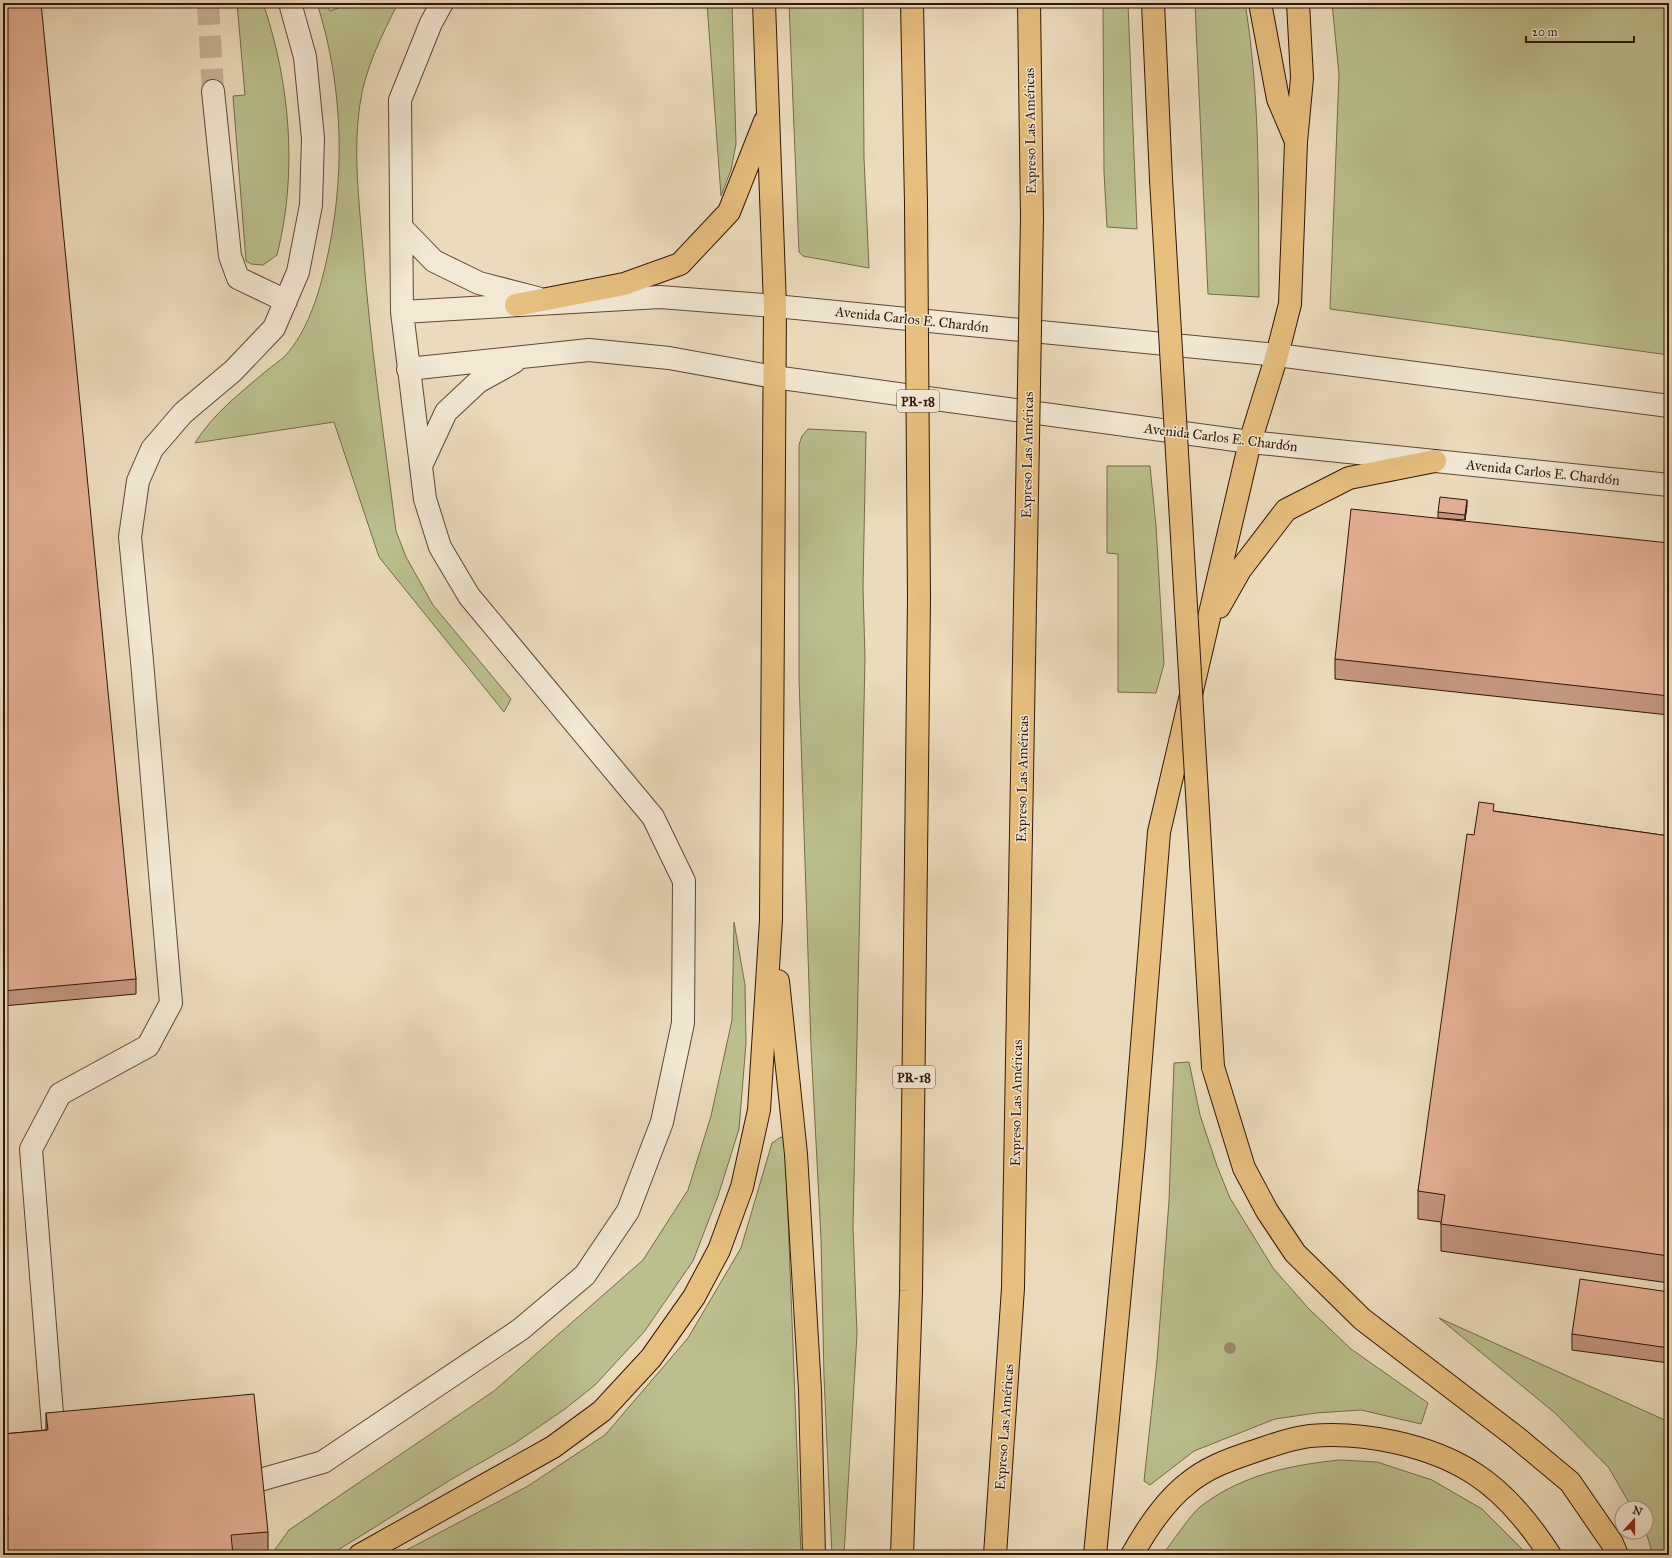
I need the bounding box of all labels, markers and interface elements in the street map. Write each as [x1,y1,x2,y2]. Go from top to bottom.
scale bar [1526,18,1634,44]
text: 20 m [1532,25,1558,39]
street label: Expreso Las Américas [1021,67,1040,195]
street label: Avenida Carlos E. Chardón [833,303,990,336]
road number: PR-18 [897,390,939,412]
street label: Expreso Las Américas [1018,391,1037,519]
street label: Avenida Carlos E. Chardón [1142,420,1299,455]
street label: Avenida Carlos E. Chardón [1464,456,1621,489]
street label: Expreso Las Américas [1013,715,1032,843]
street label: Expreso Las Américas [1007,1039,1026,1167]
road number: PR-18 [893,1066,935,1088]
street label: Expreso Las Américas [992,1363,1017,1491]
north arrow [1614,1500,1654,1540]
text: N [1631,1503,1645,1519]

